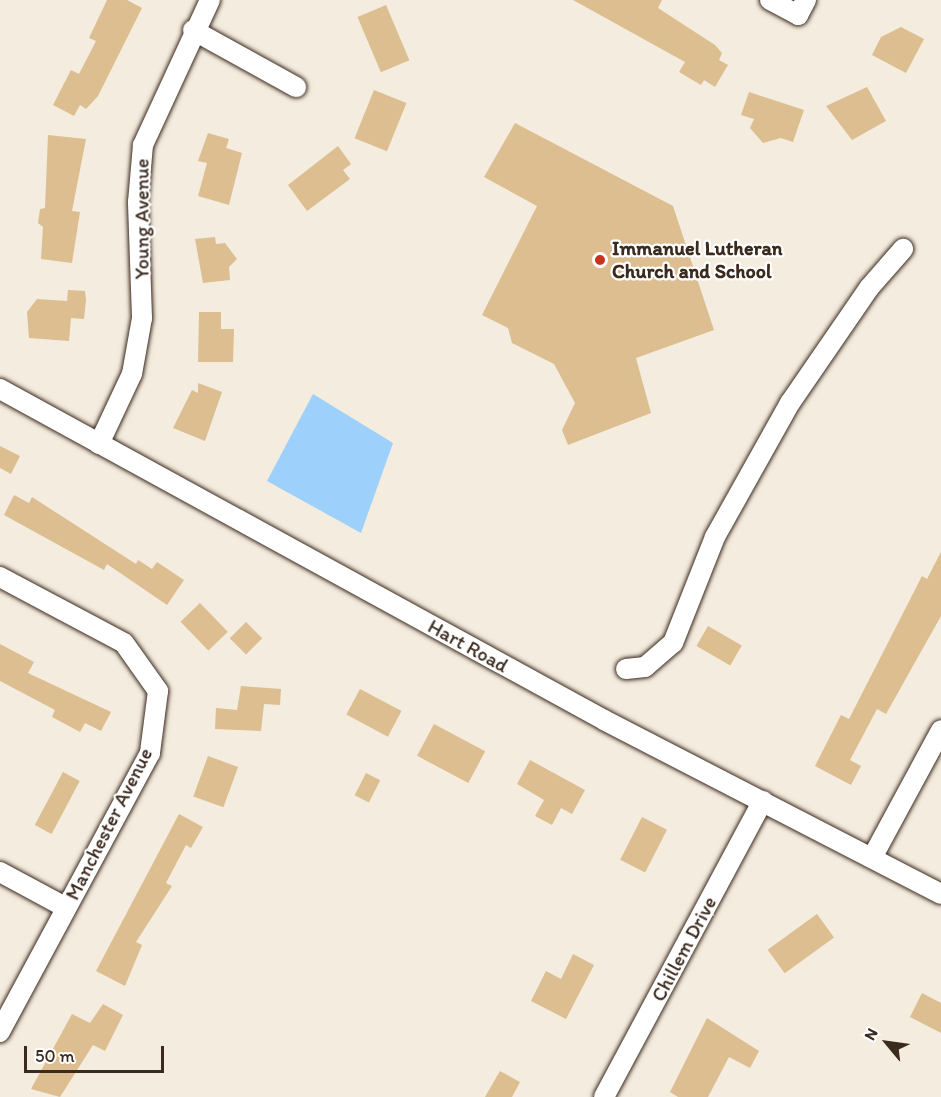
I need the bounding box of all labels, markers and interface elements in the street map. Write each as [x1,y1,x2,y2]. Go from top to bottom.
street label: Young Avenue [130,159,154,279]
place label: Immanuel Lutheran Church and School [612,237,783,284]
marker: Immanuel Lutheran Church and School [593,253,607,267]
street label: Hart Road [424,614,512,678]
street label: Manchester Avenue [60,744,158,904]
street label: Chillem Drive [646,892,722,1006]
north arrow [857,1013,917,1073]
text: N [860,1025,882,1043]
scale bar [27,1034,166,1072]
text: 50 m [35,1045,75,1067]

